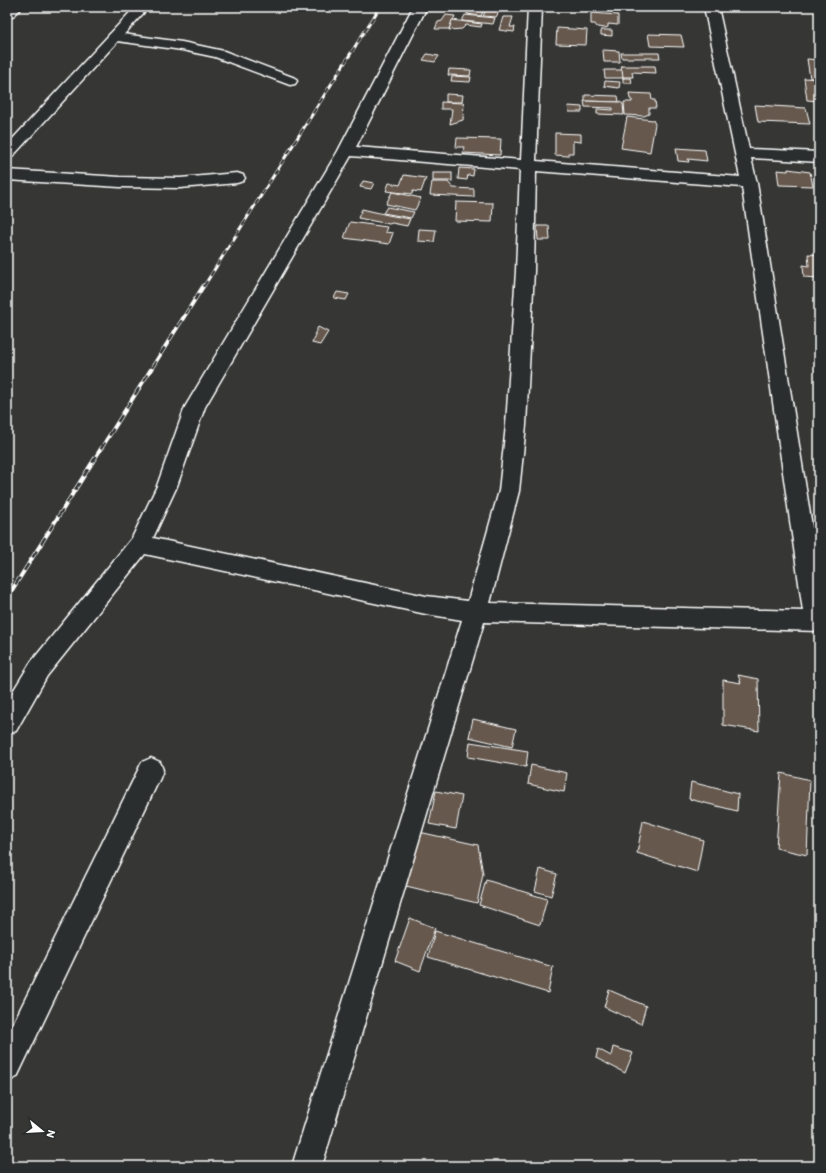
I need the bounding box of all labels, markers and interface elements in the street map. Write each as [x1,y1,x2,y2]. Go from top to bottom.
north arrow [22,1111,62,1151]
text: N [44,1128,58,1139]

